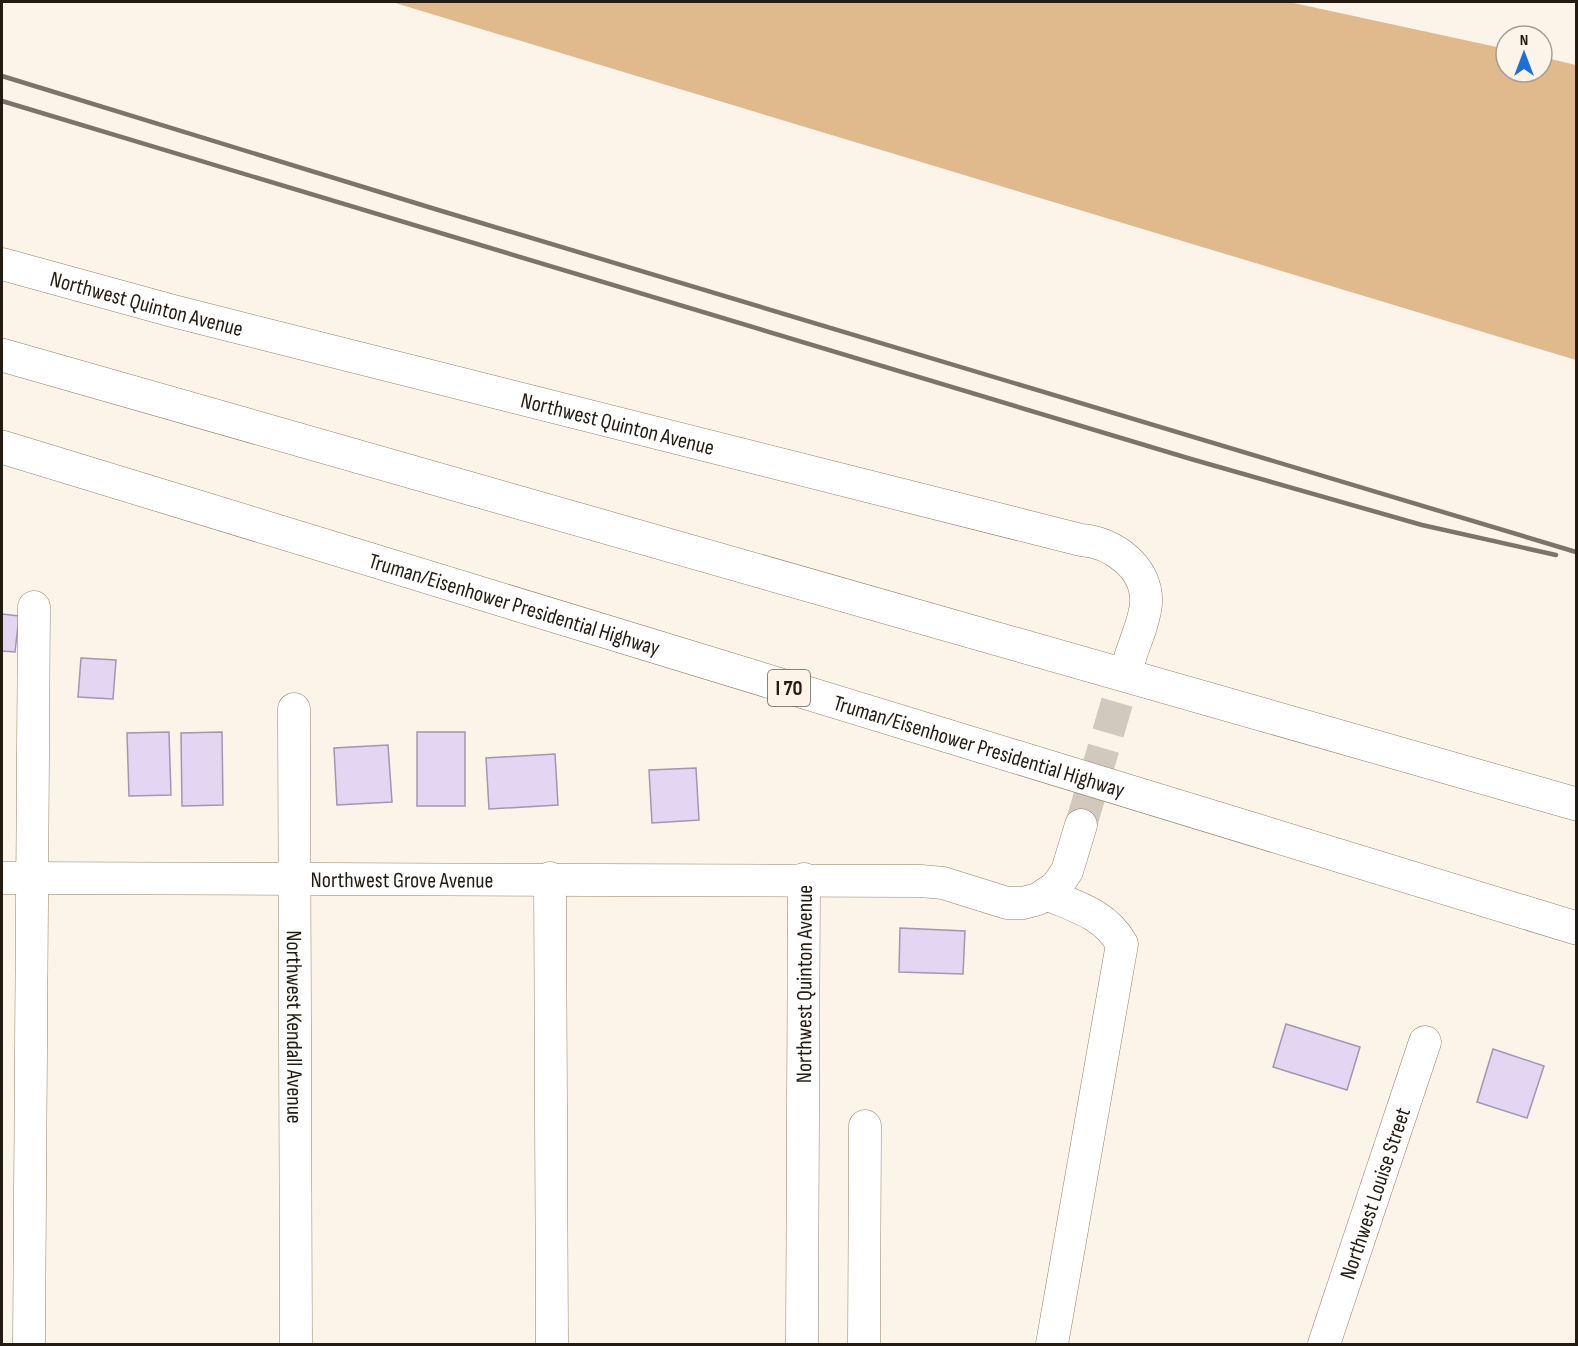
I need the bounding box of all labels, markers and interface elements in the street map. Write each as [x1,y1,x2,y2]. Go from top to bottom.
north arrow [1494,24,1554,84]
text: N [1520,31,1528,50]
street label: Northwest Quinton Avenue [47,266,246,343]
street label: Northwest Quinton Avenue [518,387,717,462]
street label: Truman/Eisenhower Presidential Highway [365,548,664,662]
road number: I 70 [768,670,810,706]
street label: Truman/Eisenhower Presidential Highway [830,690,1128,804]
street label: Northwest Grove Avenue [311,867,493,895]
street label: Northwest Quinton Avenue [791,885,819,1083]
street label: Northwest Kendall Avenue [280,930,307,1124]
street label: Northwest Louise Street [1335,1104,1417,1283]

